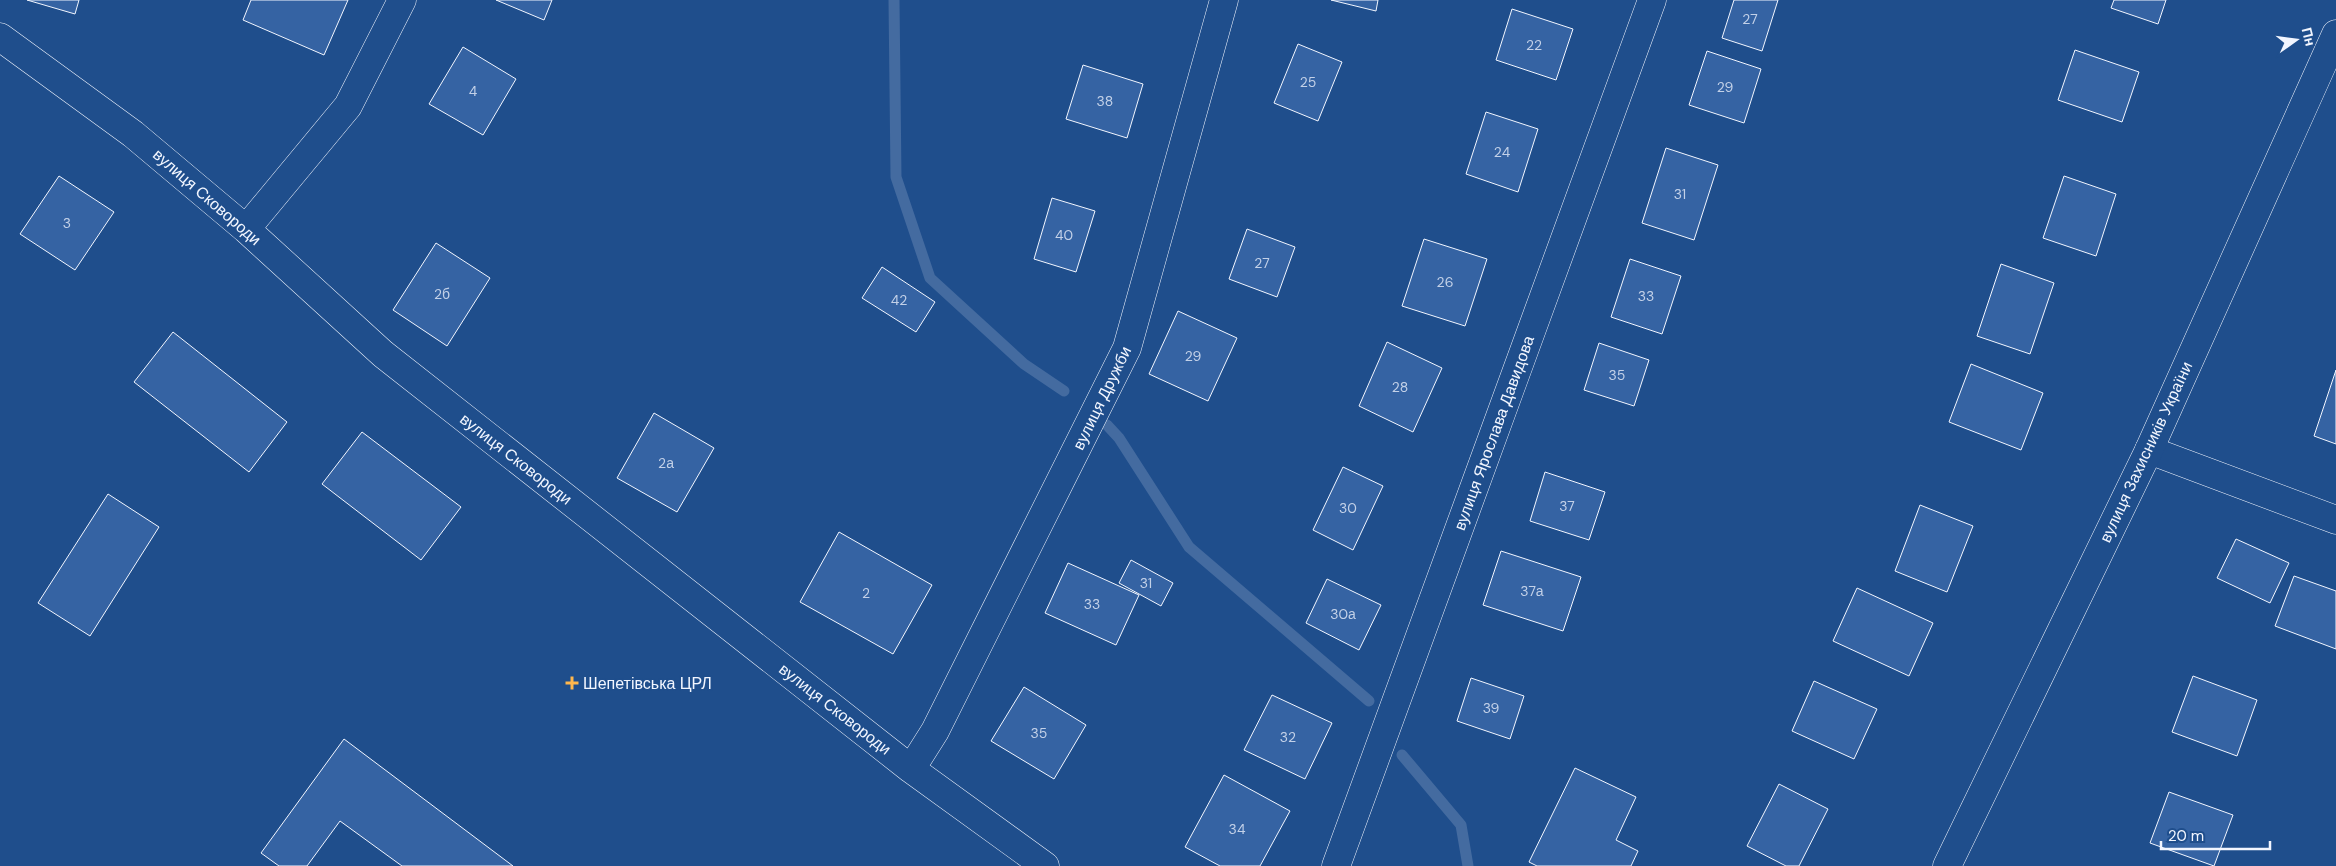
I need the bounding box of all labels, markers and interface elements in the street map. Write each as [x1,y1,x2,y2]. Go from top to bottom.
house number: 27 [1742,10,1758,28]
north arrow [2271,15,2321,65]
text: Пн [2298,26,2320,48]
house number: 22 [1526,36,1542,54]
house number: 25 [1300,73,1316,91]
house number: 29 [1717,78,1734,96]
house number: 4 [469,82,478,100]
house number: 38 [1097,92,1113,110]
house number: 24 [1494,143,1511,161]
street label: вулиця Сковороди [149,144,265,250]
house number: 31 [1674,185,1686,203]
house number: 3 [63,214,71,232]
house number: 40 [1055,226,1073,244]
house number: 27 [1254,254,1270,272]
house number: 26 [1437,273,1453,291]
house number: 2б [434,285,450,303]
house number: 33 [1638,287,1654,305]
house number: 42 [891,291,907,309]
street label: вулиця Ярослава Давидова [1449,333,1539,533]
street label: вулиця Дружби [1068,343,1136,453]
house number: 29 [1185,347,1202,365]
street label: вулиця Захисників України [2095,358,2197,546]
house number: 35 [1609,366,1625,384]
house number: 28 [1392,378,1408,396]
street label: вулиця Сковороди [456,409,576,509]
house number: 2а [658,454,674,472]
house number: 37 [1559,497,1575,515]
house number: 30 [1339,499,1357,517]
house number: 31 [1140,574,1152,592]
house number: 37а [1520,582,1544,600]
house number: 2 [862,584,870,602]
house number: 33 [1084,595,1100,613]
house number: 30а [1330,605,1356,623]
street label: вулиця Сковороди [775,659,895,759]
place label: Шепетівська ЦРЛ [583,673,712,694]
marker: Шепетівська ЦРЛ [565,676,579,690]
house number: 39 [1483,699,1500,717]
house number: 35 [1031,724,1047,742]
house number: 32 [1280,728,1296,746]
scale bar [2161,818,2270,850]
house number: 34 [1229,820,1246,838]
text: 20 m [2168,826,2204,846]

